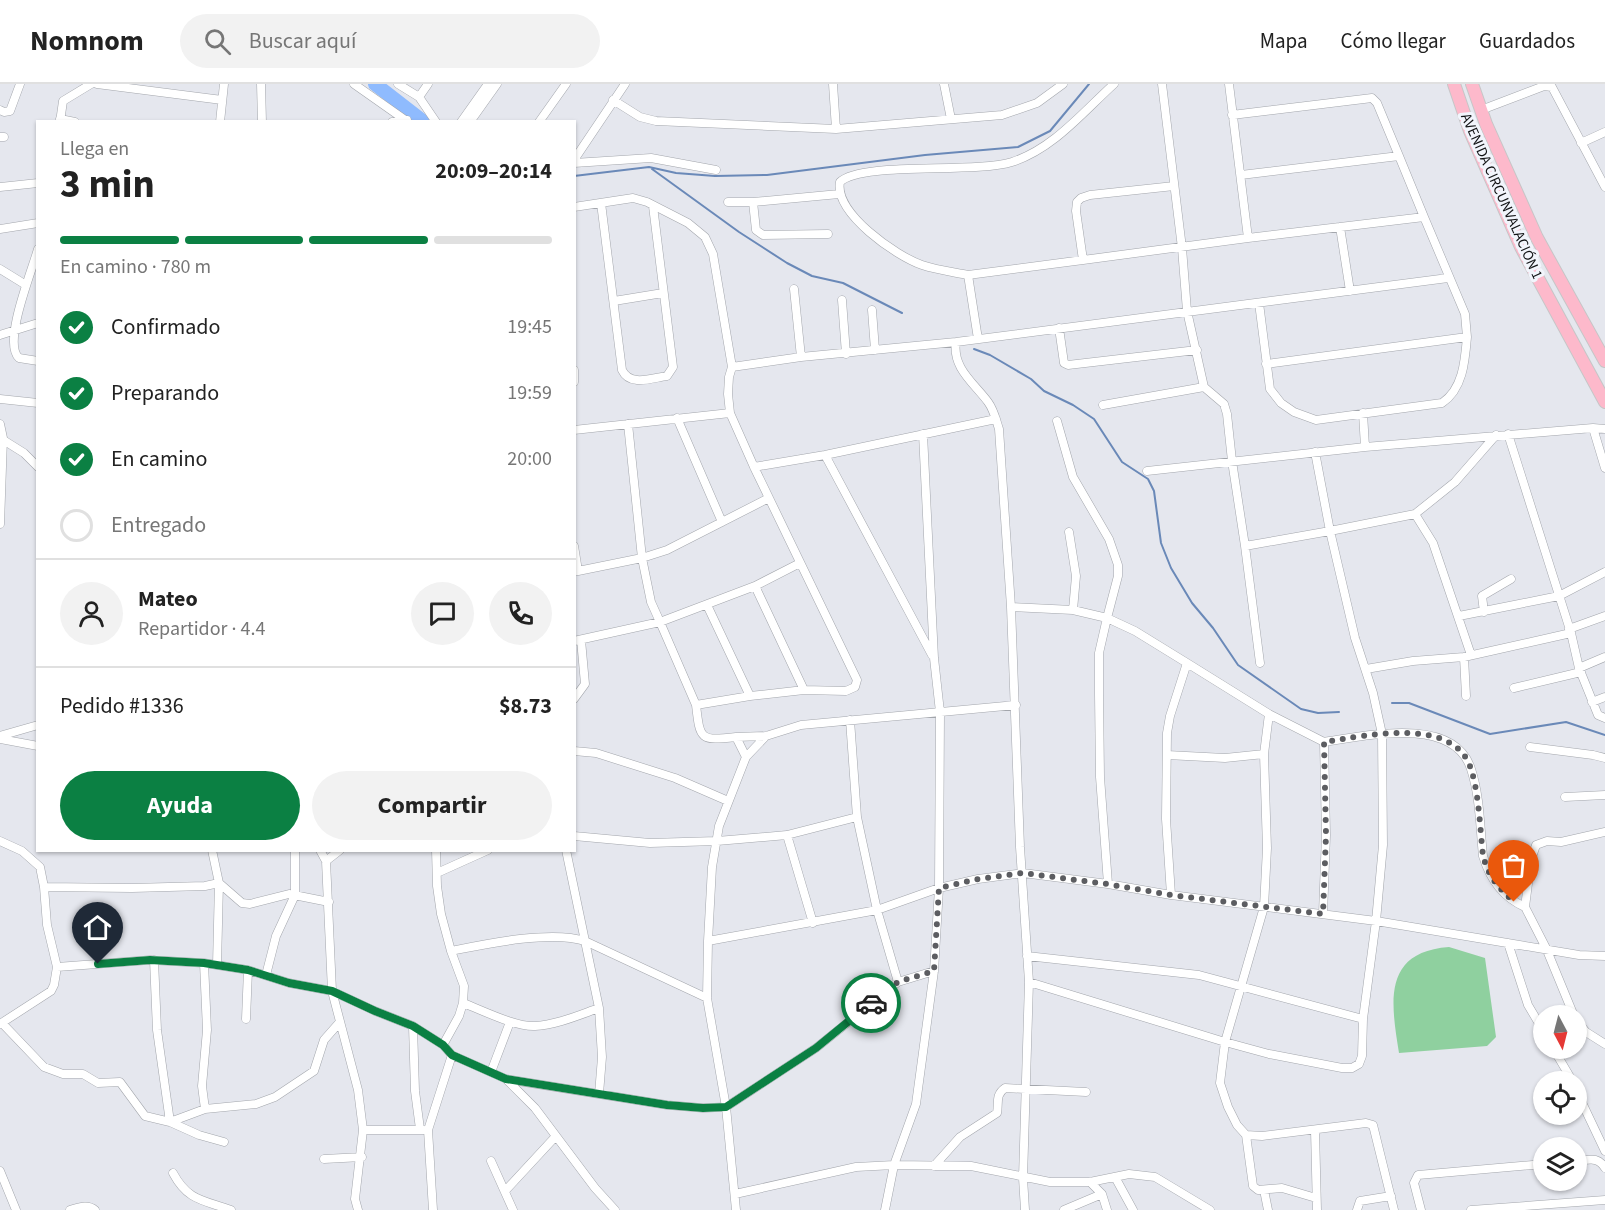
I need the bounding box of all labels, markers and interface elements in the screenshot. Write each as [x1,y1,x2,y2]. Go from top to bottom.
search box [180,14,600,68]
text: Nomnom [30,21,144,61]
icon: search [201,25,234,58]
text: Buscar aquí [249,25,356,57]
text: Mapa [1260,26,1308,56]
text: Cómo llegar [1341,26,1446,56]
text: Guardados [1479,26,1575,56]
street label: AVENIDA CIRCUNVALACIÓN 1 [1455,110,1548,283]
text: Llega en [60,135,129,163]
text: 20:09–20:14 [435,155,552,187]
text: 3 min [60,157,155,213]
text: En camino · 780 m [60,253,211,281]
icon: check [60,311,93,344]
text: Confirmado [111,311,220,343]
text: 19:45 [507,313,552,341]
icon: check [60,377,93,410]
text: Preparando [111,377,219,409]
text: 19:59 [507,379,552,407]
icon: check [60,443,93,476]
text: En camino [111,443,208,475]
text: 20:00 [507,445,552,473]
text: Entregado [111,509,206,541]
button: person [60,582,123,645]
button: chat [411,582,474,645]
button: phone [489,582,552,645]
text: Mateo [138,583,198,615]
text: Repartidor · 4.4 [138,615,265,643]
text: Pedido #1336 [60,690,184,722]
text: $8.73 [499,690,552,722]
button: Ayuda [60,771,300,840]
button: Compartir [312,771,552,840]
pin [1488,840,1539,902]
icon: bag [1497,849,1530,882]
pin [72,902,123,964]
icon: home [81,911,114,944]
courier [841,973,901,1033]
icon: car [855,987,888,1020]
north arrow [1533,1005,1587,1059]
map controls [1533,1005,1587,1191]
button: locate [1533,1071,1587,1125]
button: layers [1533,1137,1587,1191]

